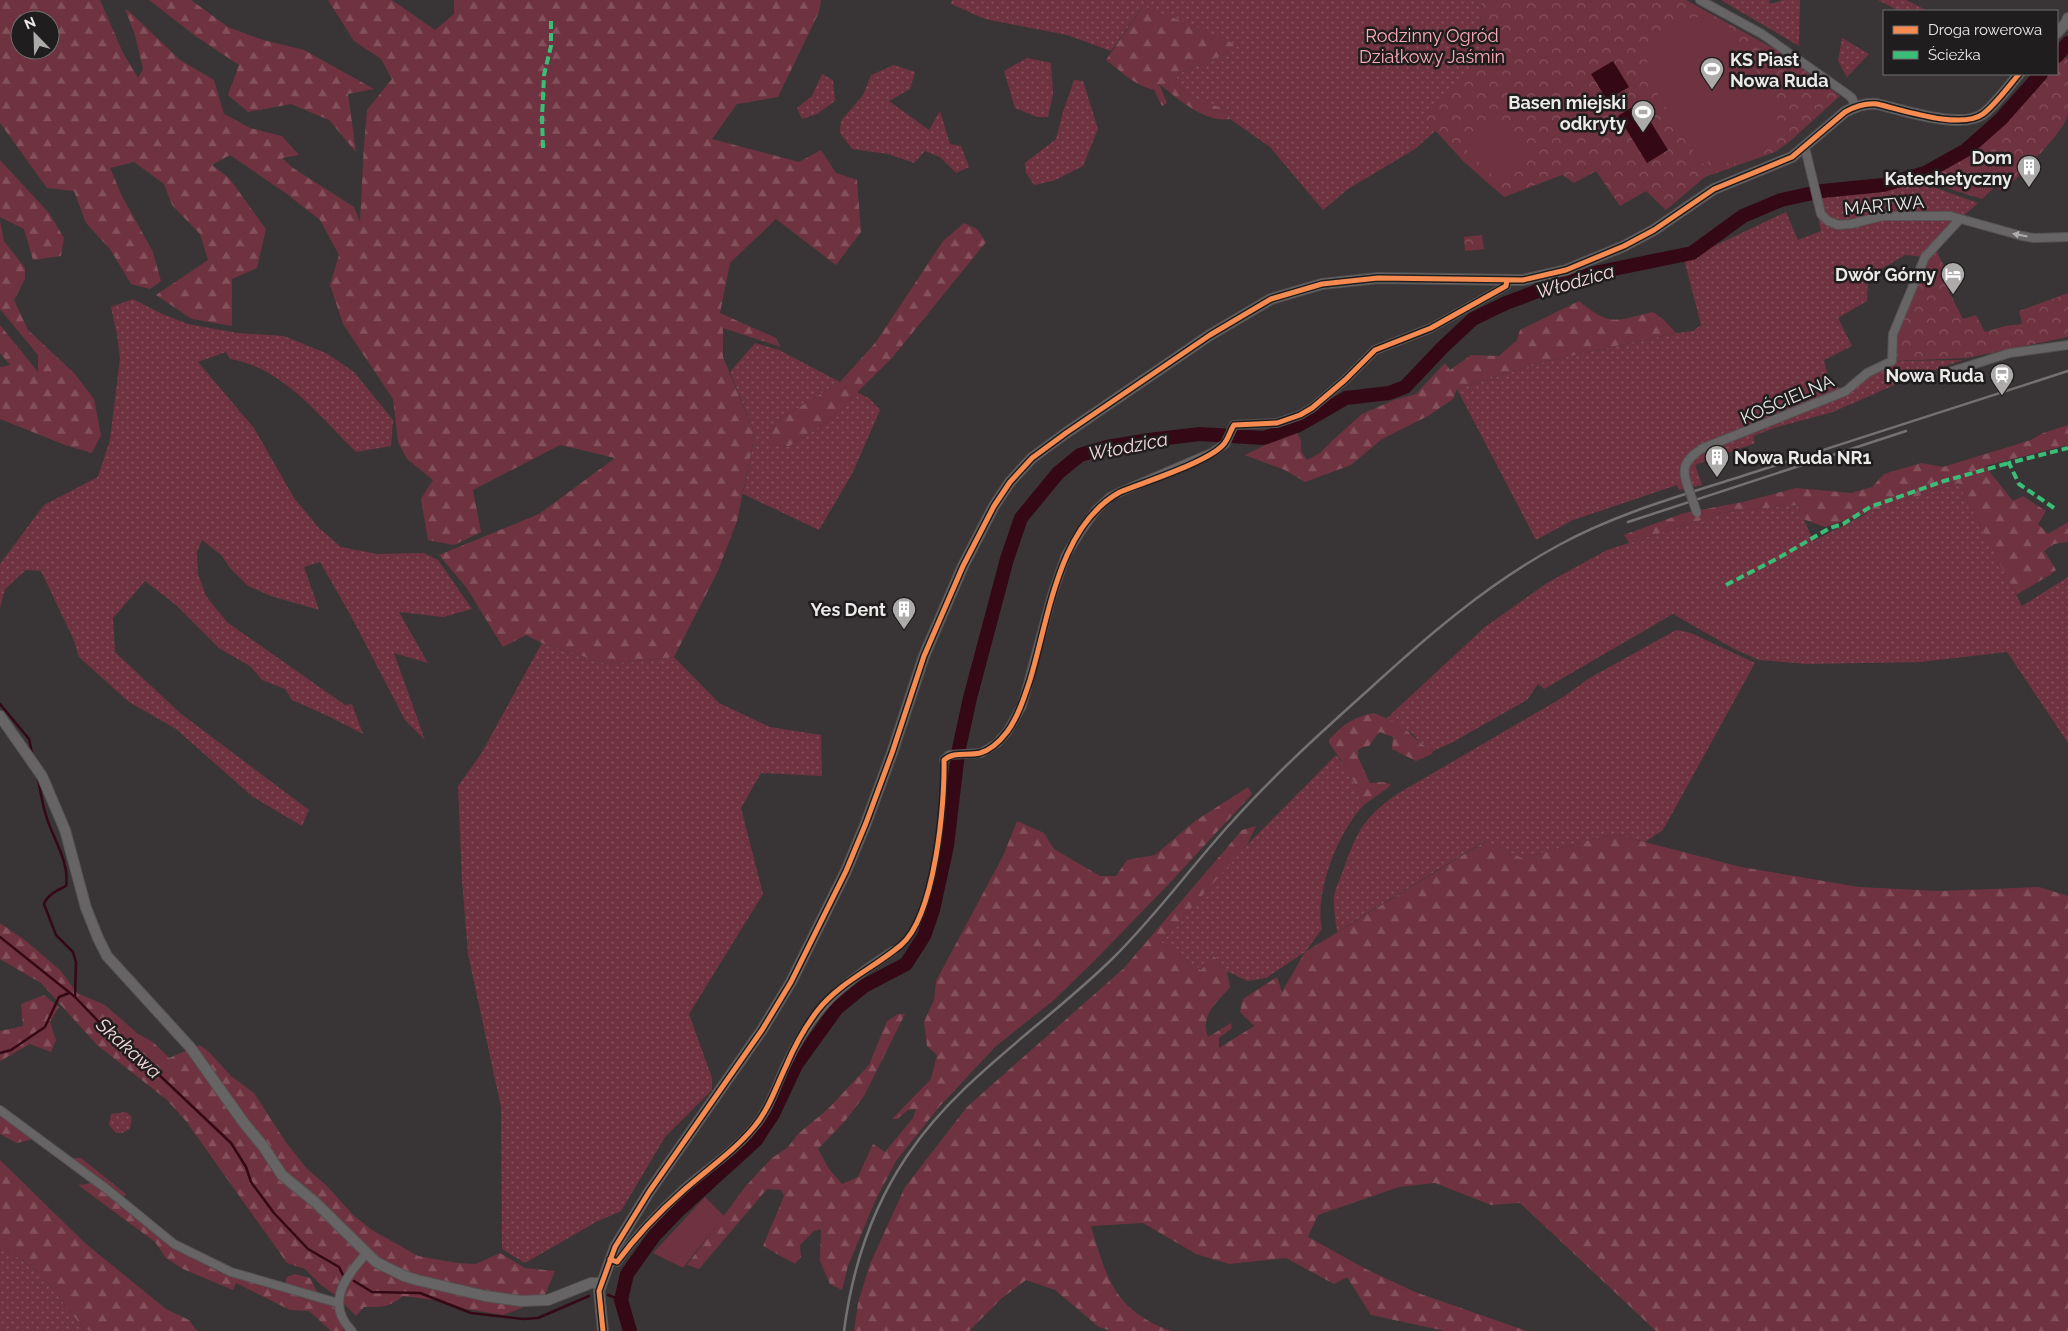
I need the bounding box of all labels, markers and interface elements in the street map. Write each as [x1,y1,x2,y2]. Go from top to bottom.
north arrow [10,10,60,60]
legend [1883,10,2058,75]
text: N [22,14,38,32]
text: Droga rowerowa [1928,21,2042,39]
park label: Rodzinny Ogród Działkowy Jaśmin [1359,25,1505,67]
text: Ścieżka [1928,46,1981,64]
place label: KS Piast Nowa Ruda [1730,49,1829,91]
sports icon: KS Piast Nowa Ruda [1699,56,1725,90]
place label: Basen miejski odkryty [1508,92,1626,134]
sports icon: Basen miejski odkryty [1630,99,1656,133]
place label: Dom Katechetyczny [1884,147,2012,189]
building icon: Dom Katechetyczny [2016,154,2042,188]
street label: MARTWA [1843,191,1925,219]
one-way arrow [2012,231,2027,239]
water label: Włodzica [1533,259,1617,303]
hotel icon: Dwór Górny [1940,261,1966,295]
place label: Dwór Górny [1835,264,1936,285]
station icon: Nowa Ruda [1989,362,2015,396]
place label: Nowa Ruda [1885,365,1984,386]
street label: KOŚCIELNA [1737,369,1837,428]
water label: Włodzica [1086,428,1170,464]
building icon: Nowa Ruda NR1 [1704,444,1730,478]
place label: Nowa Ruda NR1 [1734,447,1872,468]
building icon: Yes Dent [891,596,917,630]
place label: Yes Dent [810,599,886,620]
water label: Skakawa [91,1013,166,1083]

